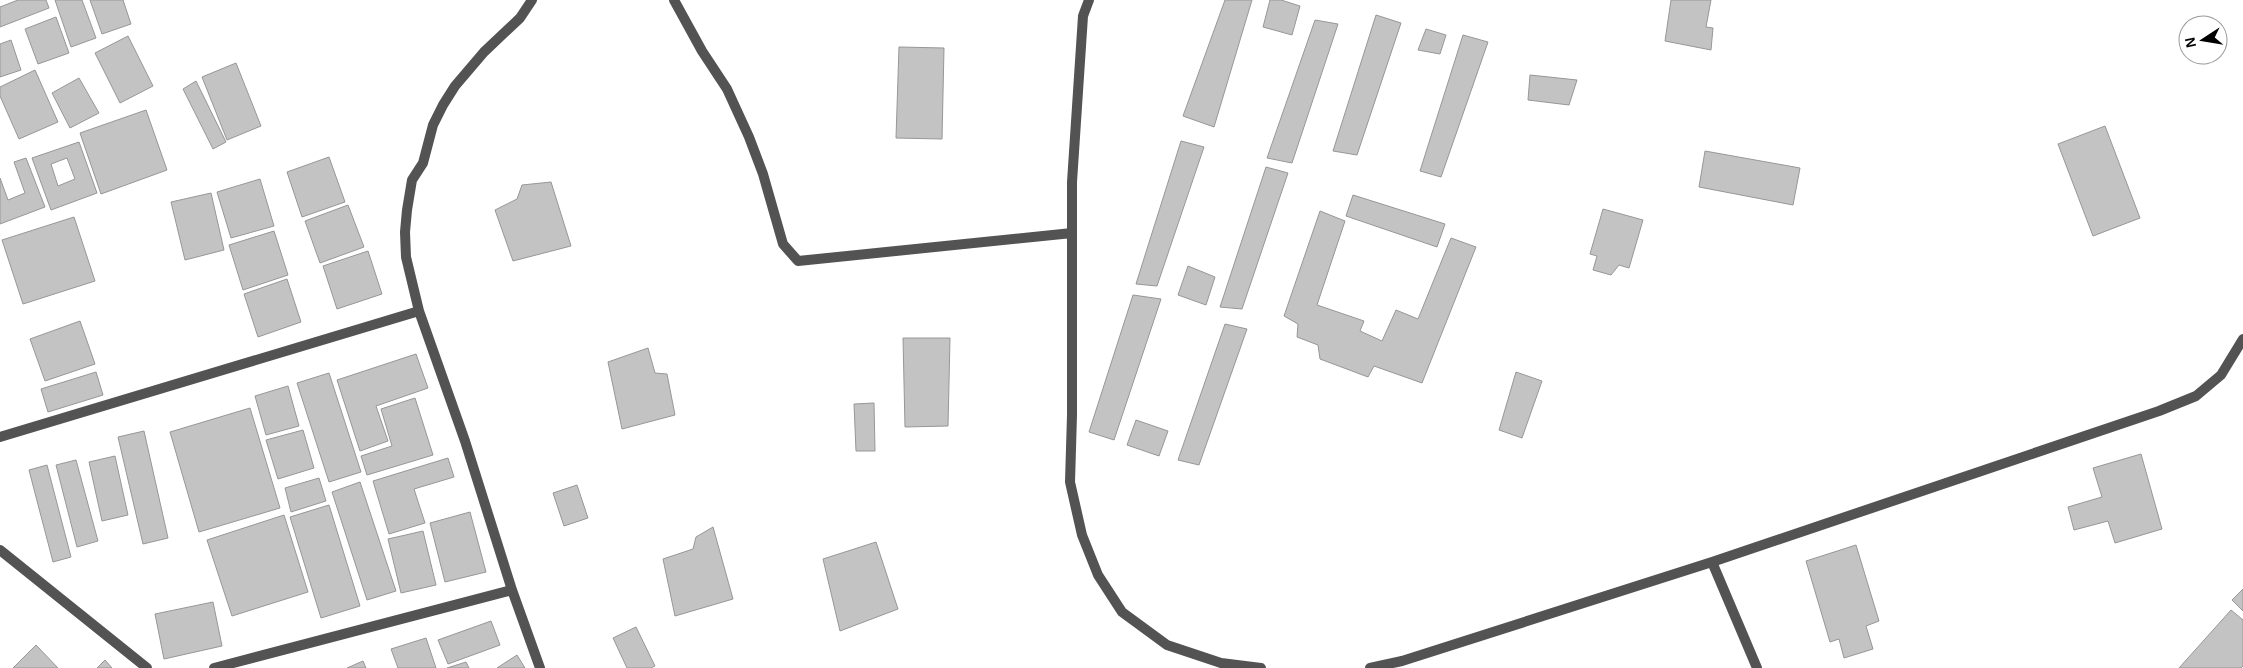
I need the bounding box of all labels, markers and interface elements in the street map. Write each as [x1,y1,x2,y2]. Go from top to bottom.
north arrow [2178,15,2228,65]
text: N [2181,36,2199,49]

